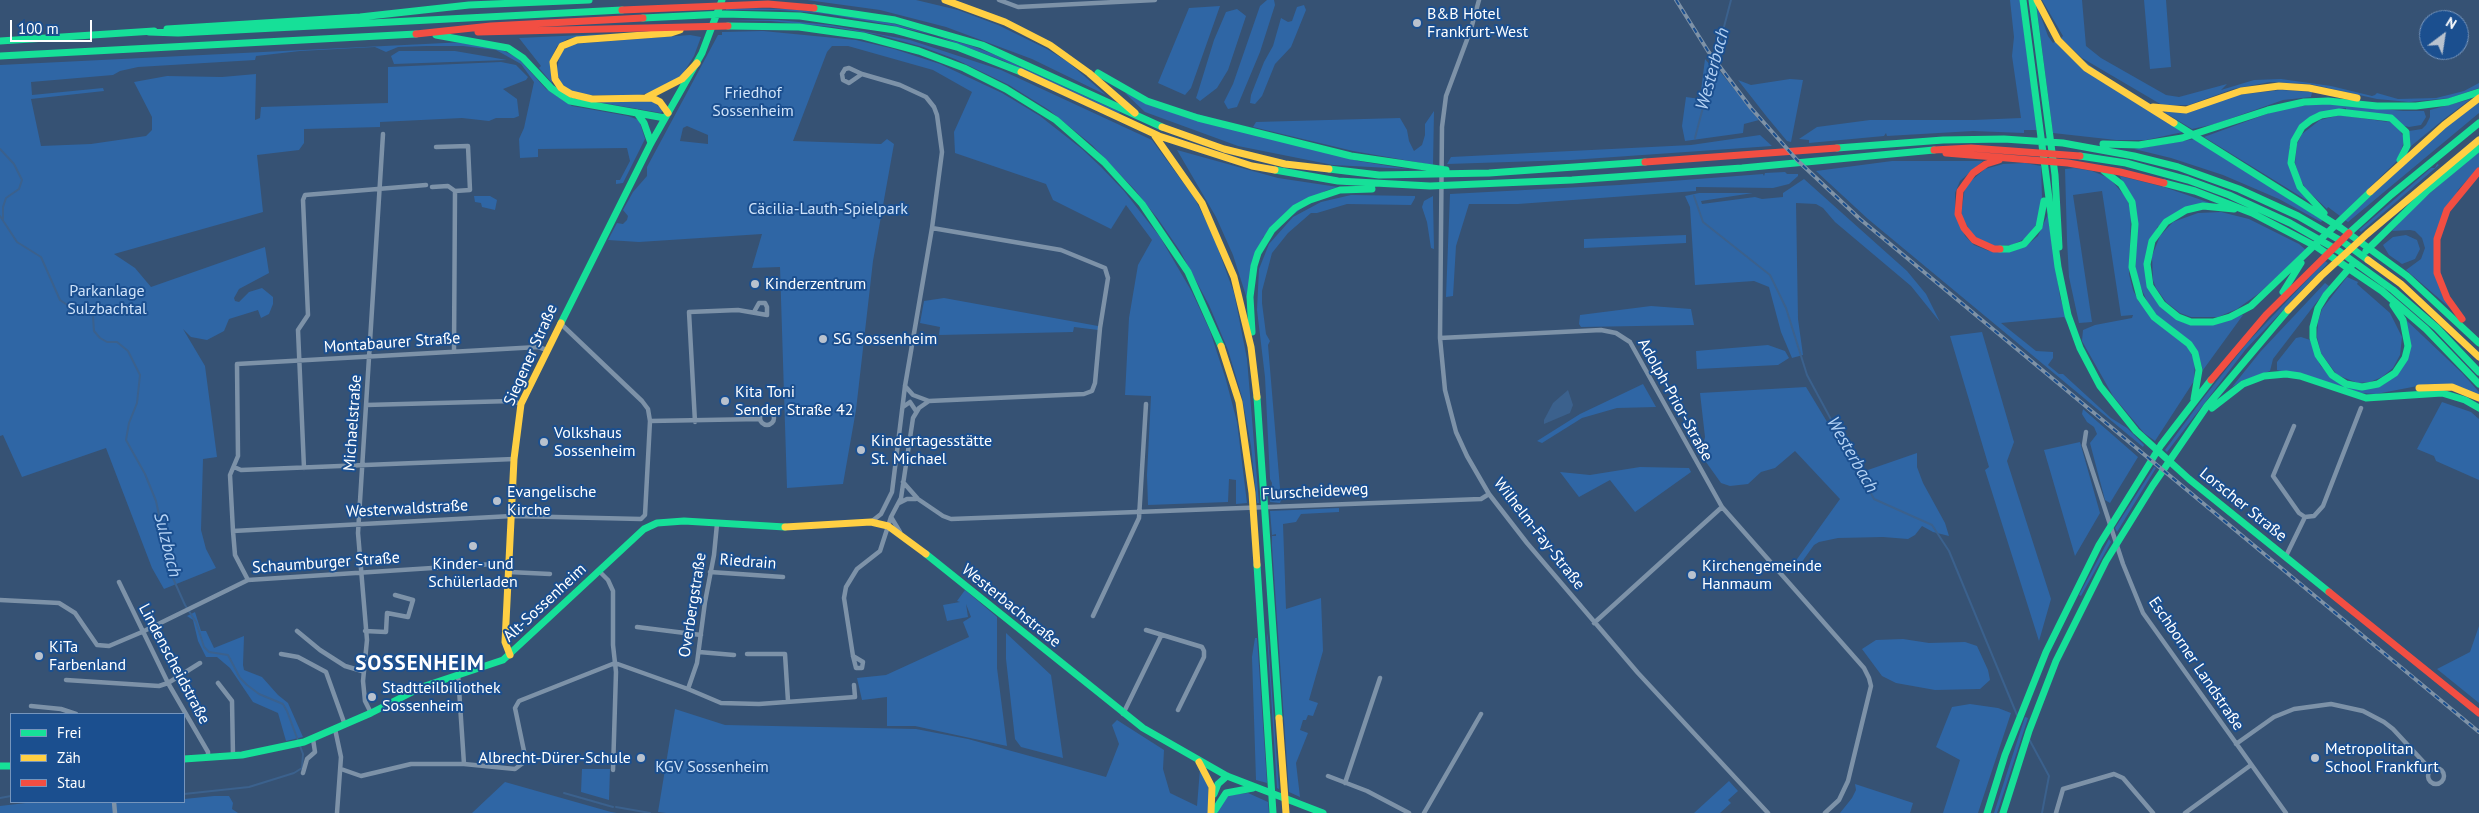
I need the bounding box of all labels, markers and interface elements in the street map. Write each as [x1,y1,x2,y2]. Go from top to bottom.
place label: B&B Hotel Frankfurt-West [1427,4,1528,42]
scale bar [12,10,95,42]
north arrow [2419,10,2469,60]
text: N [2443,13,2460,33]
marker: B&B Hotel Frankfurt-West [1411,17,1423,29]
text: 100 m [18,19,59,38]
water label: Westerbach [1692,26,1734,112]
park label: Friedhof Sossenheim [712,83,794,121]
park label: Cäcilia-Lauth-Spielpark [748,199,908,219]
place label: Kinderzentrum [765,274,866,294]
marker: Kinderzentrum [749,278,761,290]
park label: Parkanlage Sulzbachtal [67,281,147,319]
street label: Siegener Straße [500,301,562,409]
street label: Montabaurer Straße [323,329,461,357]
place label: SG Sossenheim [833,329,937,349]
marker: SG Sossenheim [817,333,829,345]
street label: Adolph-Prior-Straße [1633,335,1717,465]
street label: Michaelstraße [340,374,366,472]
place label: Kita Toni Sender Straße 42 [735,382,853,420]
marker: Kita Toni Sender Straße 42 [719,395,731,407]
water label: Westerbach [1822,413,1882,497]
place label: Volkshaus Sossenheim [554,423,636,461]
place label: Kindertagesstätte St. Michael [871,431,992,469]
marker: Volkshaus Sossenheim [538,436,550,448]
marker: Kindertagesstätte St. Michael [855,444,867,456]
street label: Lorscher Straße [2195,464,2291,546]
street label: Wilhelm-Fay-Straße [1489,474,1589,594]
street label: Flurscheideweg [1261,480,1369,504]
place label: Evangelische Kirche [507,482,596,520]
marker: Evangelische Kirche [491,495,503,507]
street label: Westerwaldstraße [345,496,469,522]
water label: Sulzbach [149,510,185,580]
marker: Kinder- und Schülerladen [467,540,479,552]
street label: Schaumburger Straße [251,548,401,578]
street label: Riedrain [719,550,777,574]
street label: Overbergstraße [675,551,711,659]
place label: Kinder- und Schülerladen [428,554,518,592]
place label: Kirchengemeinde Hanmaum [1702,556,1822,594]
street label: Alt-Sossenheim [500,560,590,646]
street label: Westerbachstraße [958,560,1064,652]
marker: Kirchengemeinde Hanmaum [1686,569,1698,581]
street label: Eschborner Landstraße [2144,594,2248,734]
street label: Lindenscheidstraße [134,600,214,728]
place label: KiTa Farbenland [49,637,126,675]
marker: KiTa Farbenland [33,650,45,662]
district label: SOSSENHEIM [354,651,486,677]
place label: Stadtteilbiliothek Sossenheim [382,678,501,716]
marker: Stadtteilbiliothek Sossenheim [366,691,378,703]
legend [10,713,185,803]
text: Frei [57,723,82,742]
place label: Metropolitan School Frankfurt [2325,739,2439,777]
text: Zäh [57,748,81,767]
place label: Albrecht-Dürer-Schule [479,748,631,768]
marker: Albrecht-Dürer-Schule [635,752,647,764]
marker: Metropolitan School Frankfurt [2309,752,2321,764]
park label: KGV Sossenheim [655,757,769,777]
text: Stau [57,773,86,792]

